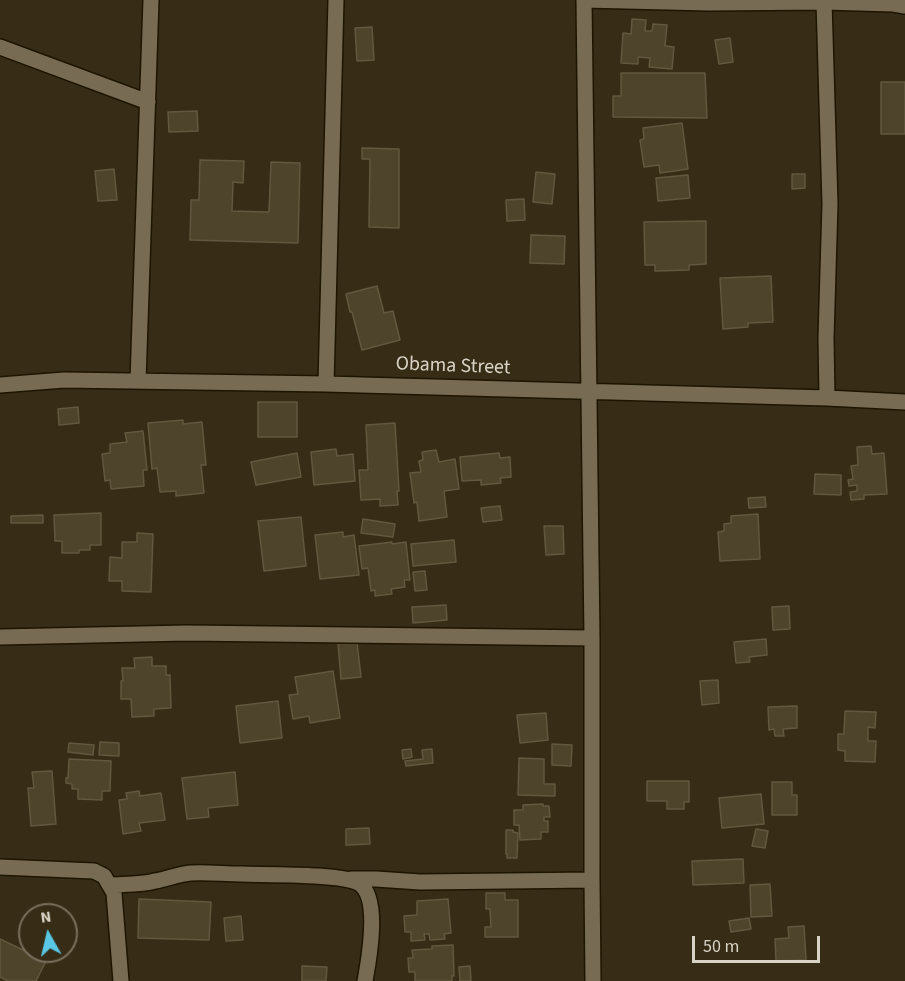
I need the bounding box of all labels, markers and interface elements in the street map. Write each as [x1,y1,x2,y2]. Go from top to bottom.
street label: Obama Street [395,353,511,381]
north arrow [18,903,78,963]
text: N [39,906,53,929]
scale bar [695,924,822,962]
text: 50 m [703,934,739,959]

